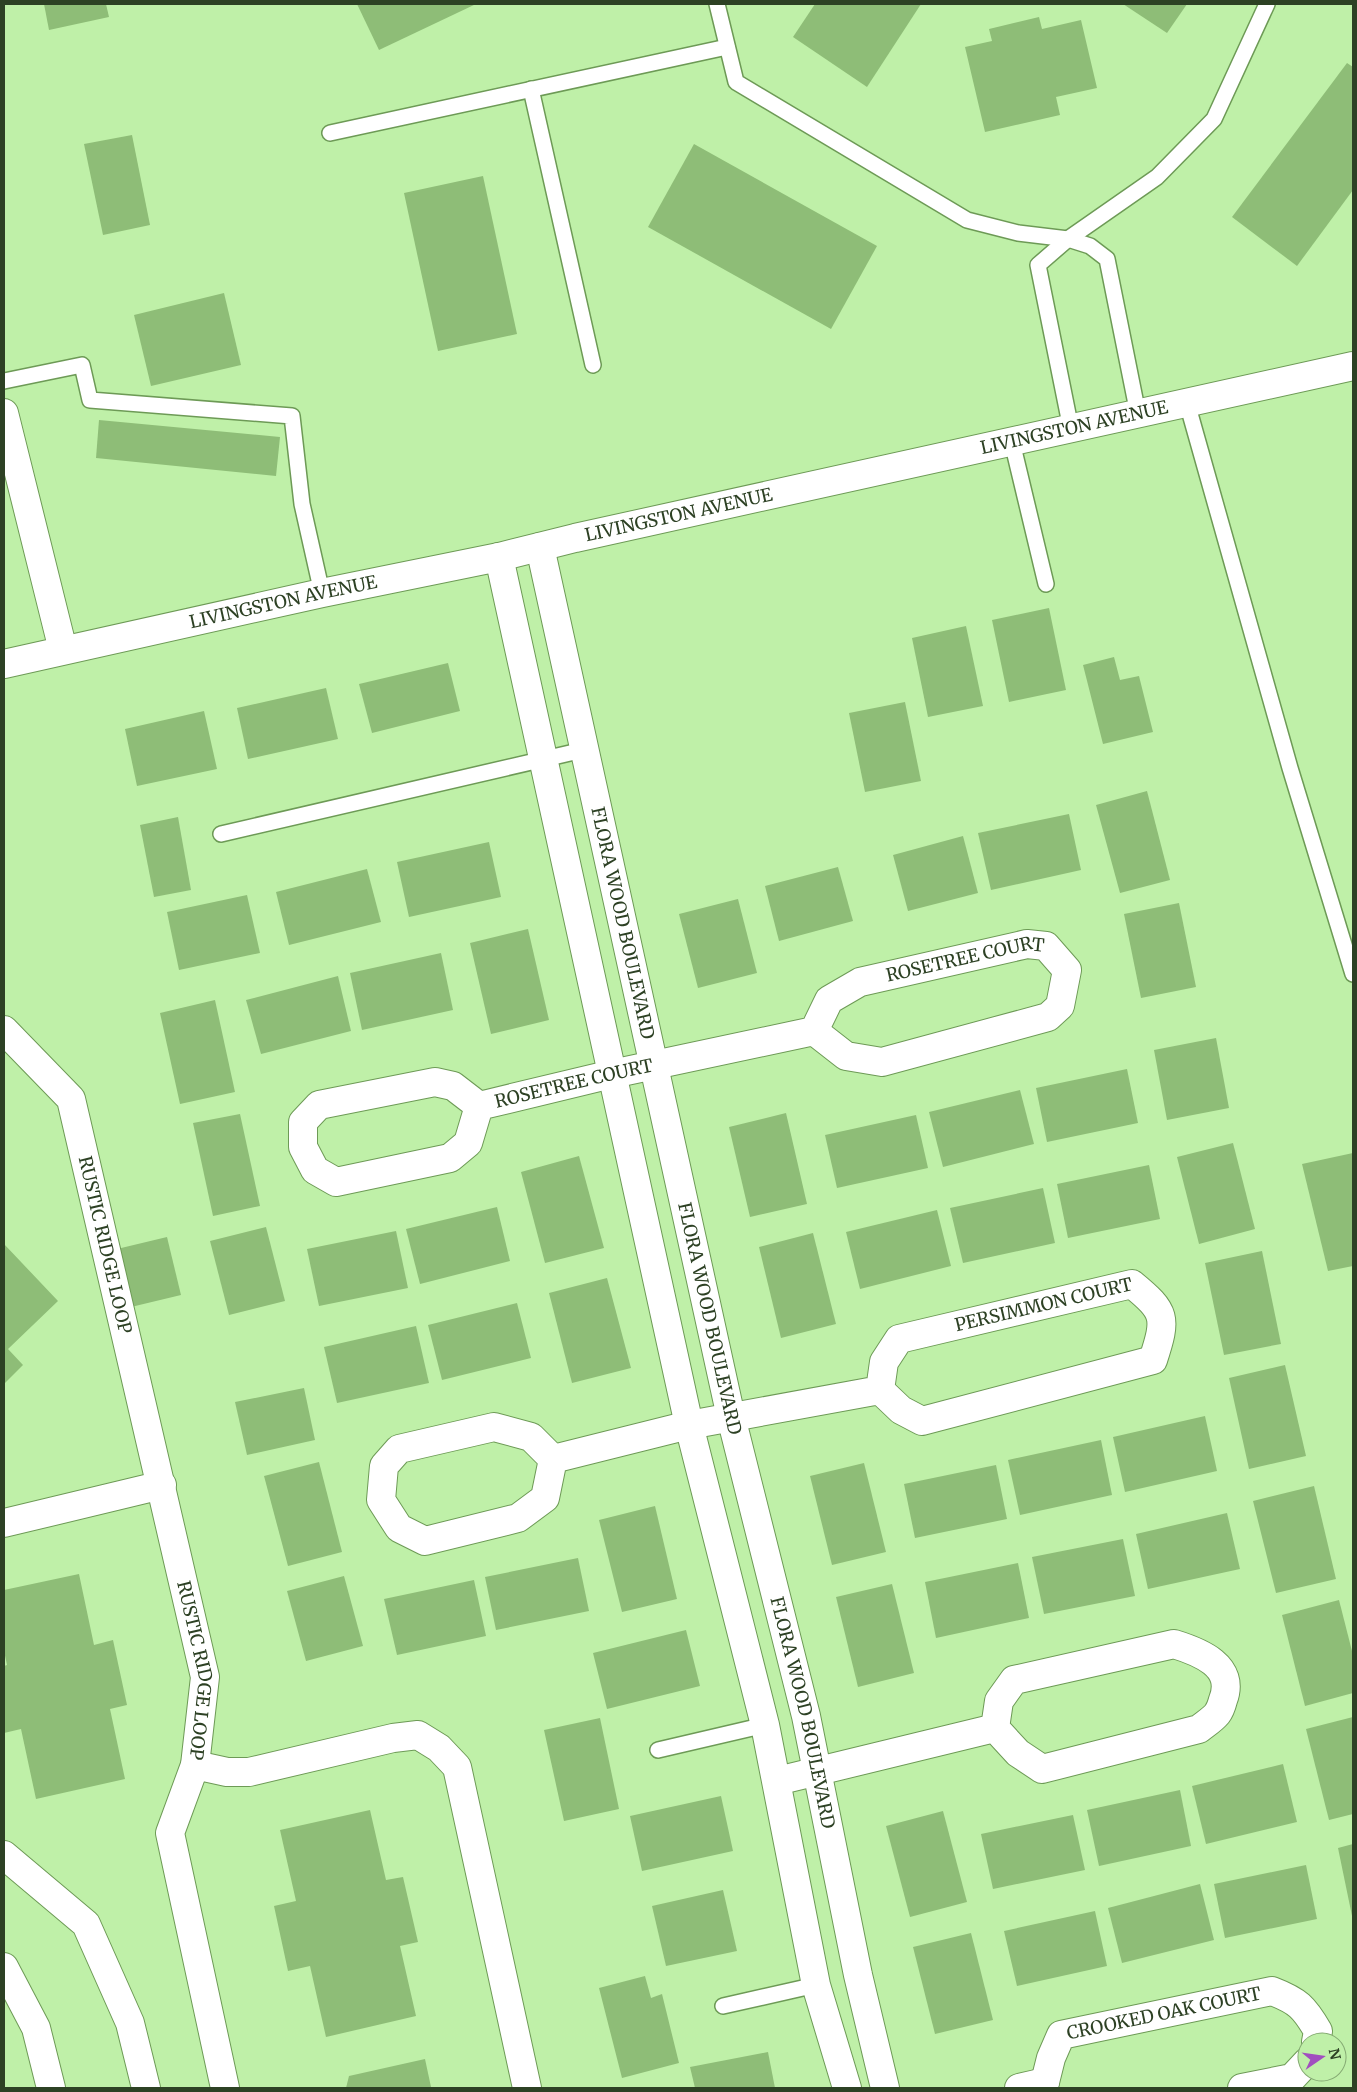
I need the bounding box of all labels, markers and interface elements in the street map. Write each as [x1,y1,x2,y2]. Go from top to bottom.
street label: LIVINGSTON AVENUE [978,395,1171,459]
street label: LIVINGSTON AVENUE [583,483,775,546]
street label: LIVINGSTON AVENUE [187,570,380,633]
street label: FLORA WOOD BOULEVARD [586,805,660,1041]
street label: ROSETREE COURT [884,931,1046,987]
street label: ROSETREE COURT [492,1054,655,1113]
street label: RUSTIC RIDGE LOOP [74,1154,137,1336]
street label: FLORA WOOD BOULEVARD [673,1200,747,1437]
street label: PERSIMMON COURT [952,1272,1135,1336]
street label: RUSTIC RIDGE LOOP [172,1579,218,1762]
street label: FLORA WOOD BOULEVARD [766,1594,840,1831]
street label: CROOKED OAK COURT [1065,1981,1264,2045]
north arrow [1297,2032,1347,2082]
text: N [1325,2047,1345,2061]

